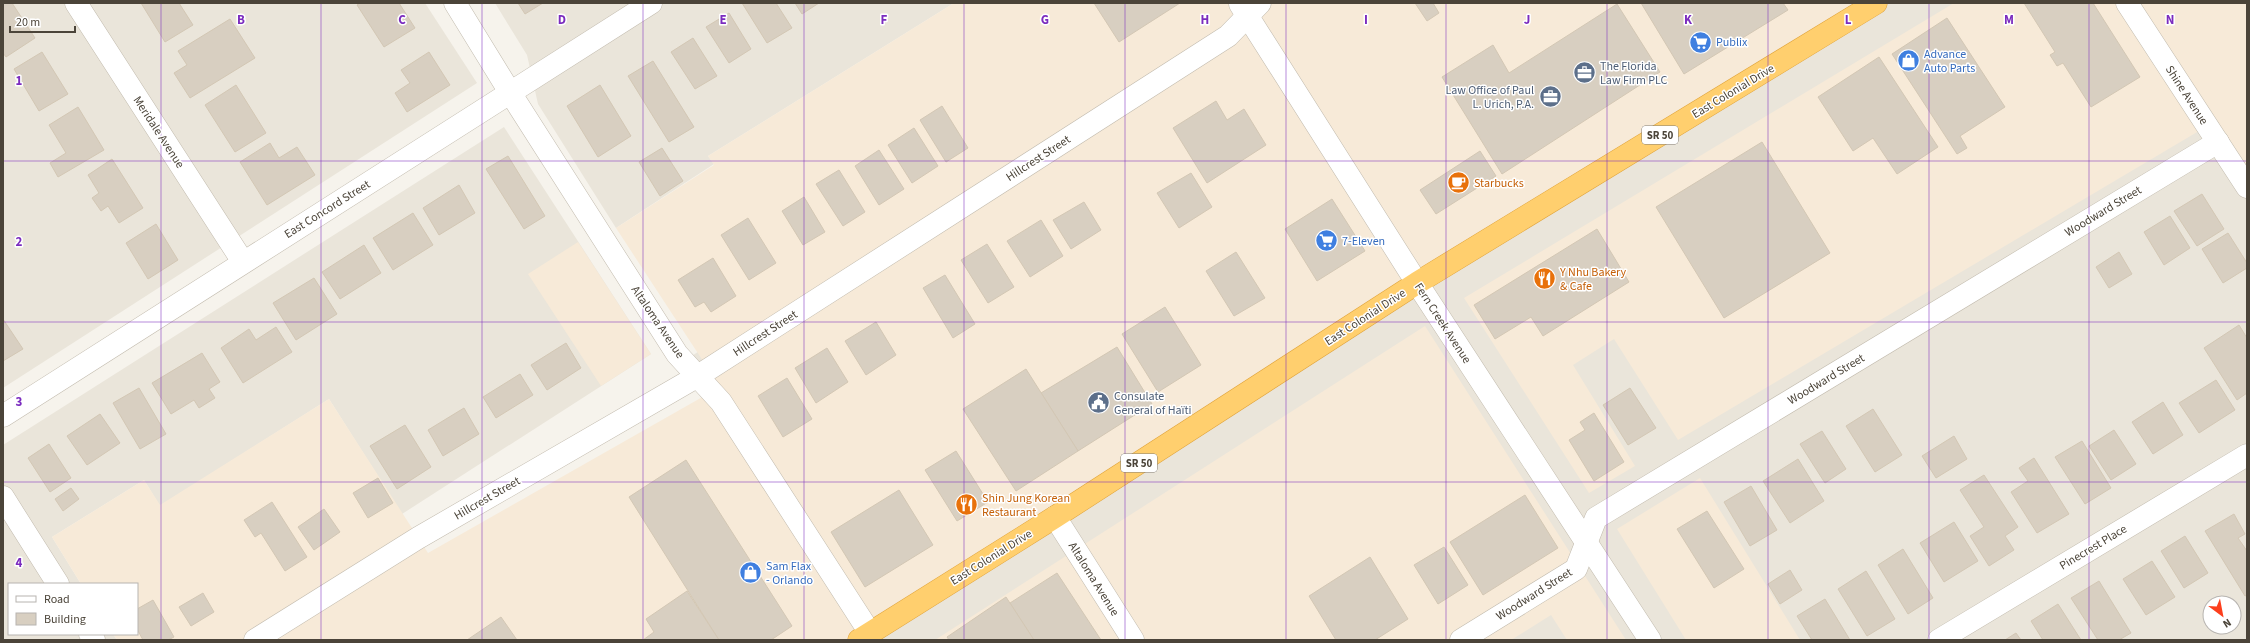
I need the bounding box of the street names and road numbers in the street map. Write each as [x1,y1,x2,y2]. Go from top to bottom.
street label: East Colonial Drive [1689,60,1778,123]
street label: Shine Avenue [2161,62,2212,128]
street label: Meridale Avenue [129,93,188,172]
road number: SR 50 [1642,126,1678,144]
street label: Hillcrest Street [1003,131,1074,186]
street label: East Concord Street [281,176,374,243]
street label: Woodward Street [2062,182,2145,241]
street label: Fern Creek Avenue [1410,280,1475,367]
street label: Altaloma Avenue [627,283,688,362]
street label: East Colonial Drive [1321,285,1409,350]
street label: Hillcrest Street [730,306,801,361]
street label: Woodward Street [1785,350,1868,409]
road number: SR 50 [1121,454,1157,472]
street label: Hillcrest Street [451,473,523,524]
street label: Pinecrest Place [2056,521,2130,574]
street label: East Colonial Drive [947,525,1035,589]
street label: Altaloma Avenue [1064,539,1123,620]
street label: Woodward Street [1493,564,1576,625]

